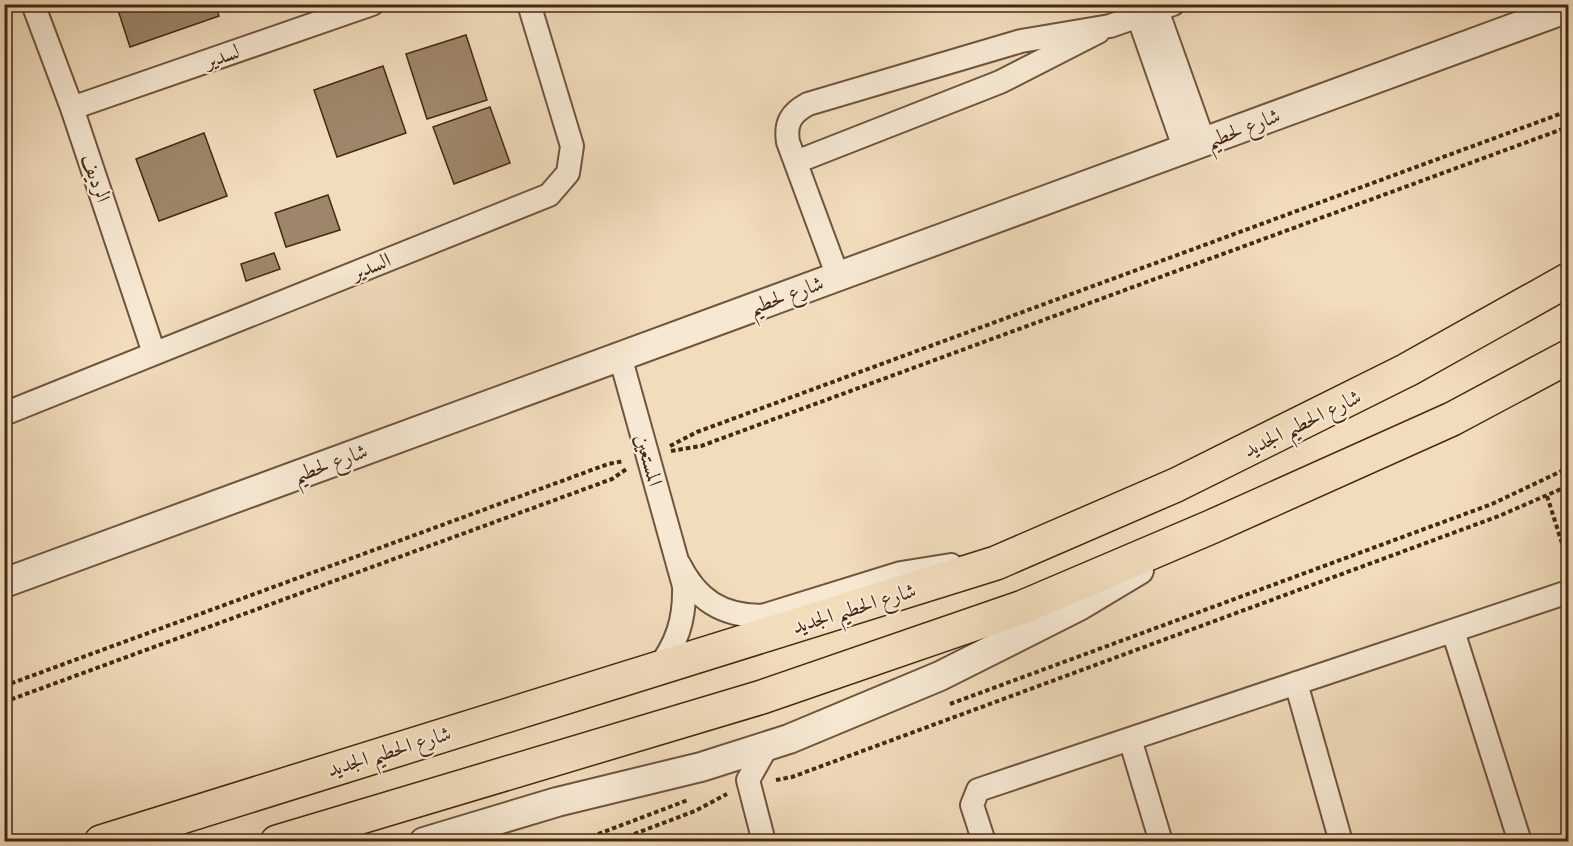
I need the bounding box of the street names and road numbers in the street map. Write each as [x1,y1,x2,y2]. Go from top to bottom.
street label: لسدير [199,39,244,77]
street label: شارع لحطيم [1202,103,1287,162]
street label: الرديف [74,151,115,206]
street label: السدير [346,247,395,288]
street label: شارع لحطيم [745,270,830,328]
street label: شارع الحطيم الجديد [1239,384,1369,470]
street label: المستعين [627,431,668,489]
street label: شارع لحطيم [289,438,374,496]
street label: شارع الحطيم الجديد [789,578,921,647]
street label: شارع الحطيم الجديد [324,721,456,790]

